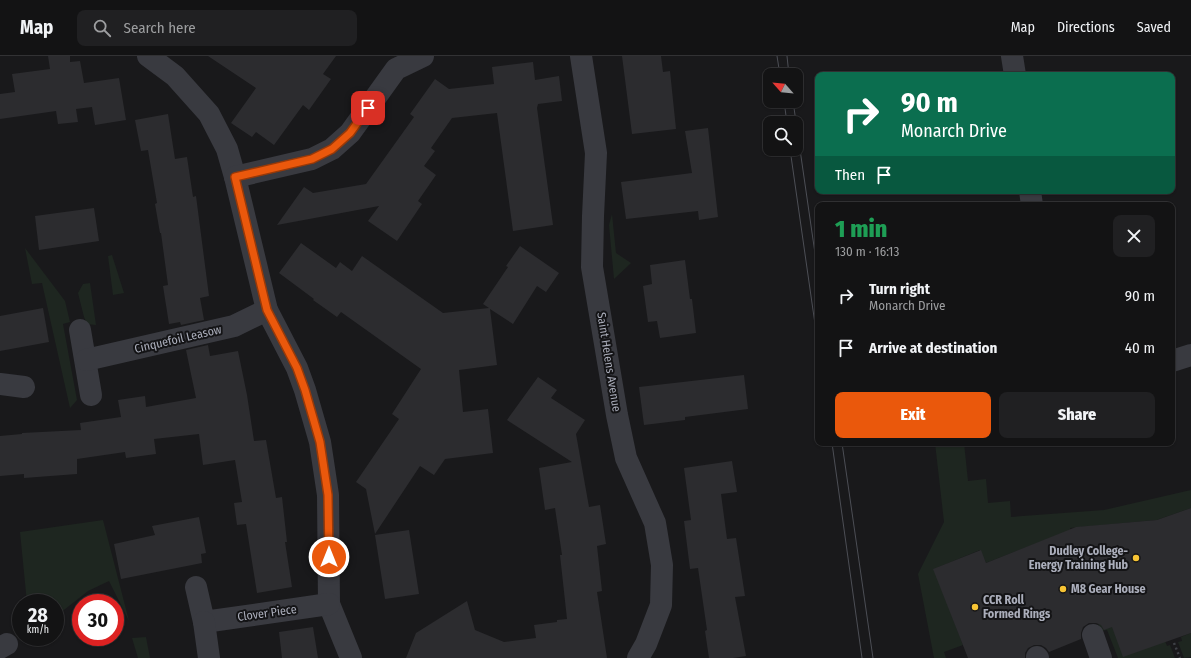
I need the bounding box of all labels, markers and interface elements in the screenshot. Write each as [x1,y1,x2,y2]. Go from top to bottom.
search box [77,10,357,46]
text: Map [20,16,53,39]
icon: search [91,17,113,39]
text: Search here [123,19,196,37]
text: Map [1011,19,1035,36]
text: Directions [1057,19,1115,36]
text: Saved [1137,19,1171,36]
north arrow [763,68,803,108]
map controls [763,68,803,156]
text: 90 m [901,86,958,119]
icon: right [835,88,887,140]
pin [351,91,385,125]
icon: arrive [357,97,379,119]
button: search [763,116,803,156]
text: Monarch Drive [901,120,1007,142]
icon: arrive [873,164,895,186]
text: Then [835,166,865,184]
text: 1 min [835,215,887,243]
button: close [1113,215,1155,257]
text: 130 m · 16:13 [835,244,899,259]
text: Turn right [869,280,930,298]
icon: right [835,285,857,307]
text: 90 m [1125,287,1155,305]
text: Monarch Drive [869,298,945,313]
street label: Saint Helens Avenue [594,311,624,413]
street label: Cinquefoil Leasow [133,322,223,356]
icon: arrive [835,337,857,359]
text: Arrive at destination [869,339,997,357]
text: 40 m [1125,339,1155,357]
button: Exit [835,392,991,438]
button: Share [999,392,1155,438]
position arrow [308,536,350,578]
place label: Dudley College- Energy Training Hub [1029,544,1128,572]
marker: Dudley College- Energy Training Hub [1131,553,1141,563]
place label: M8 Gear House [1071,582,1146,596]
marker: M8 Gear House [1058,584,1068,594]
place label: CCR Roll Formed Rings [983,593,1051,621]
speed limit sign: 30 [72,594,124,646]
street label: Clover Piece [236,602,298,624]
marker: CCR Roll Formed Rings [970,602,980,612]
text: 28 [28,603,48,627]
text: km/h [27,624,49,636]

